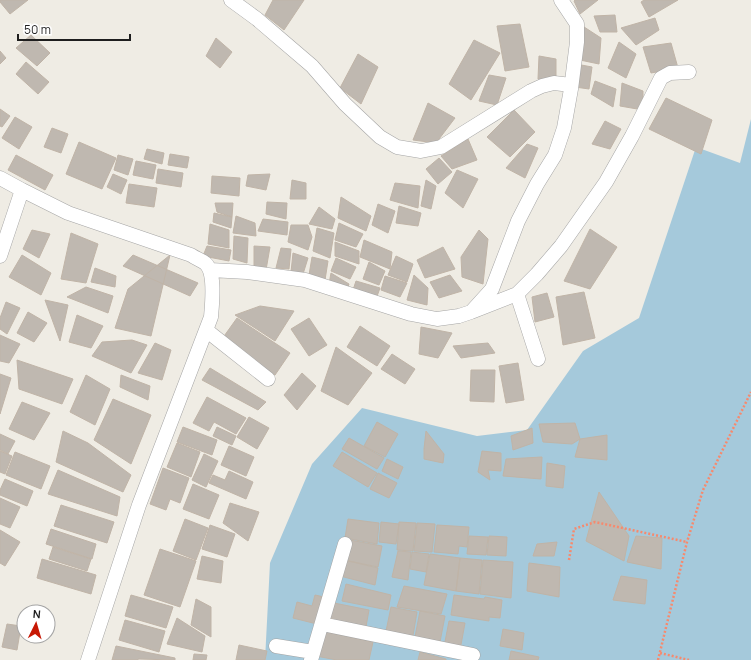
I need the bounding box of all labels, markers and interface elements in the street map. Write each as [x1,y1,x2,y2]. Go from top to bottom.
scale bar [18,16,130,42]
text: 50 m [24,21,51,38]
north arrow [16,604,56,644]
text: N [32,606,42,621]

